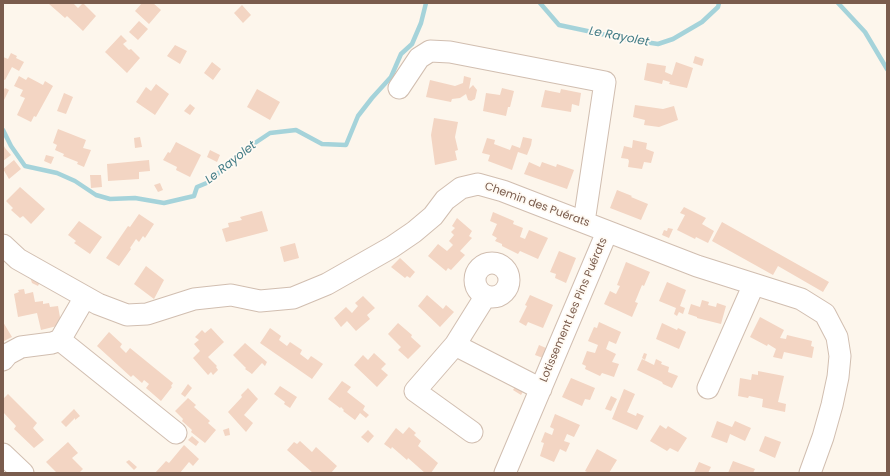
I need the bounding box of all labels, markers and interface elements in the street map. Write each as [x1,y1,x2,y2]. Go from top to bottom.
water label: Le Rayolet [588,24,650,50]
water label: Le Rayolet [203,139,259,187]
street label: Chemin des Puérats [483,180,591,230]
street label: Lotissement Les Pins Puérats [538,236,610,384]

